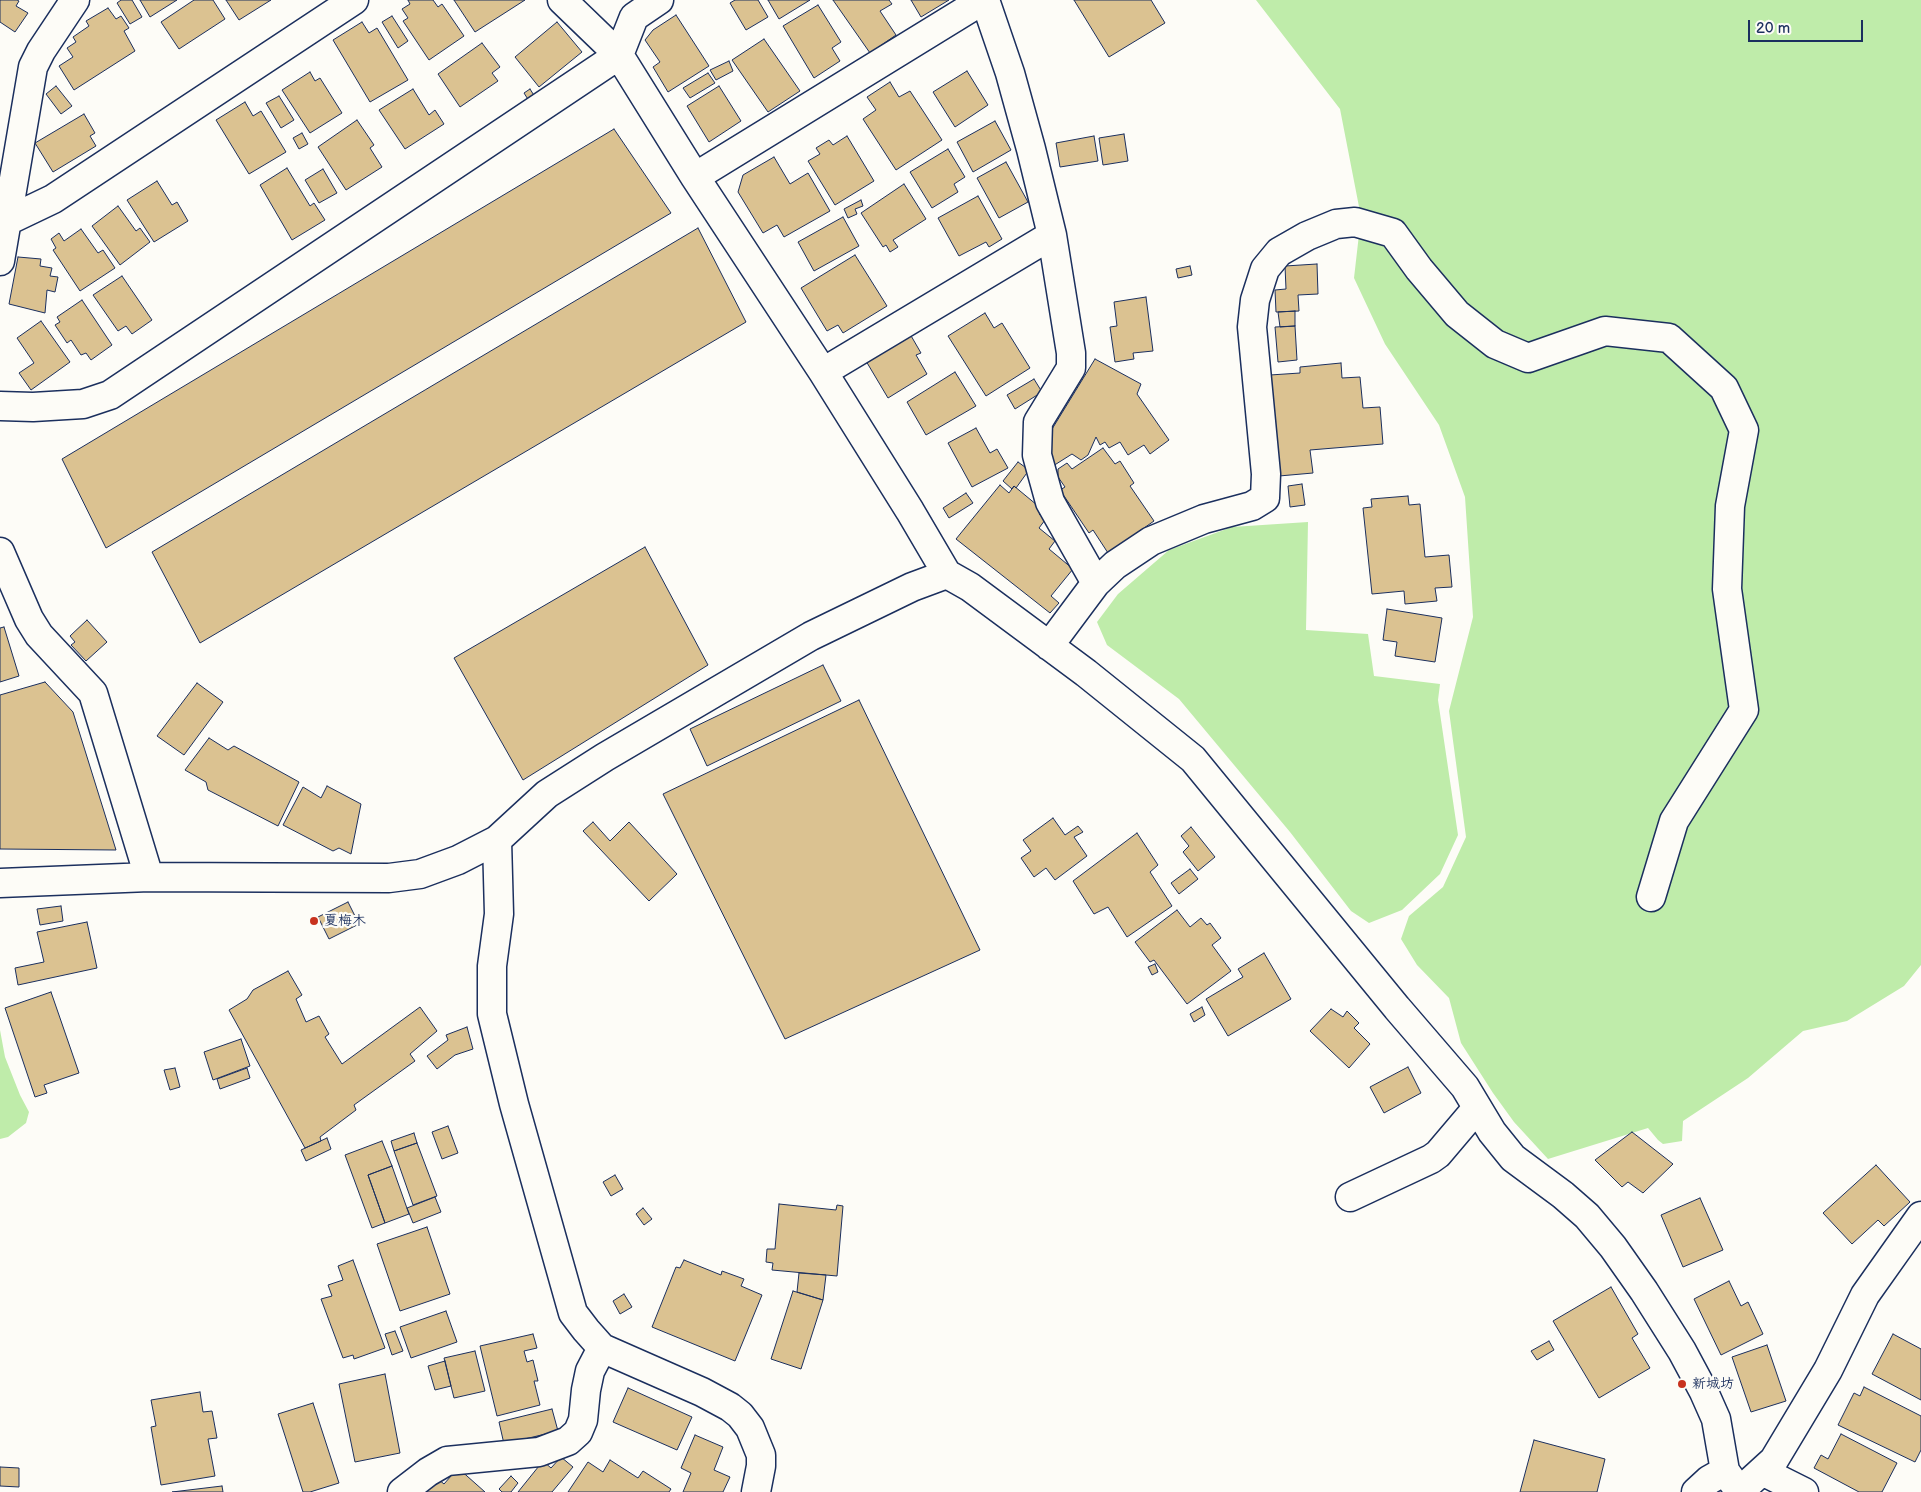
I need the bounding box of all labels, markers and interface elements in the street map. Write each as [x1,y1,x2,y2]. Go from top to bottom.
scale bar [1751,10,1866,42]
text: 20 m [1756,19,1790,38]
place label: 夏梅木 [324,913,366,929]
marker: 夏梅木 [308,915,320,927]
place label: 新城坊 [1692,1376,1734,1392]
marker: 新城坊 [1676,1378,1688,1390]

